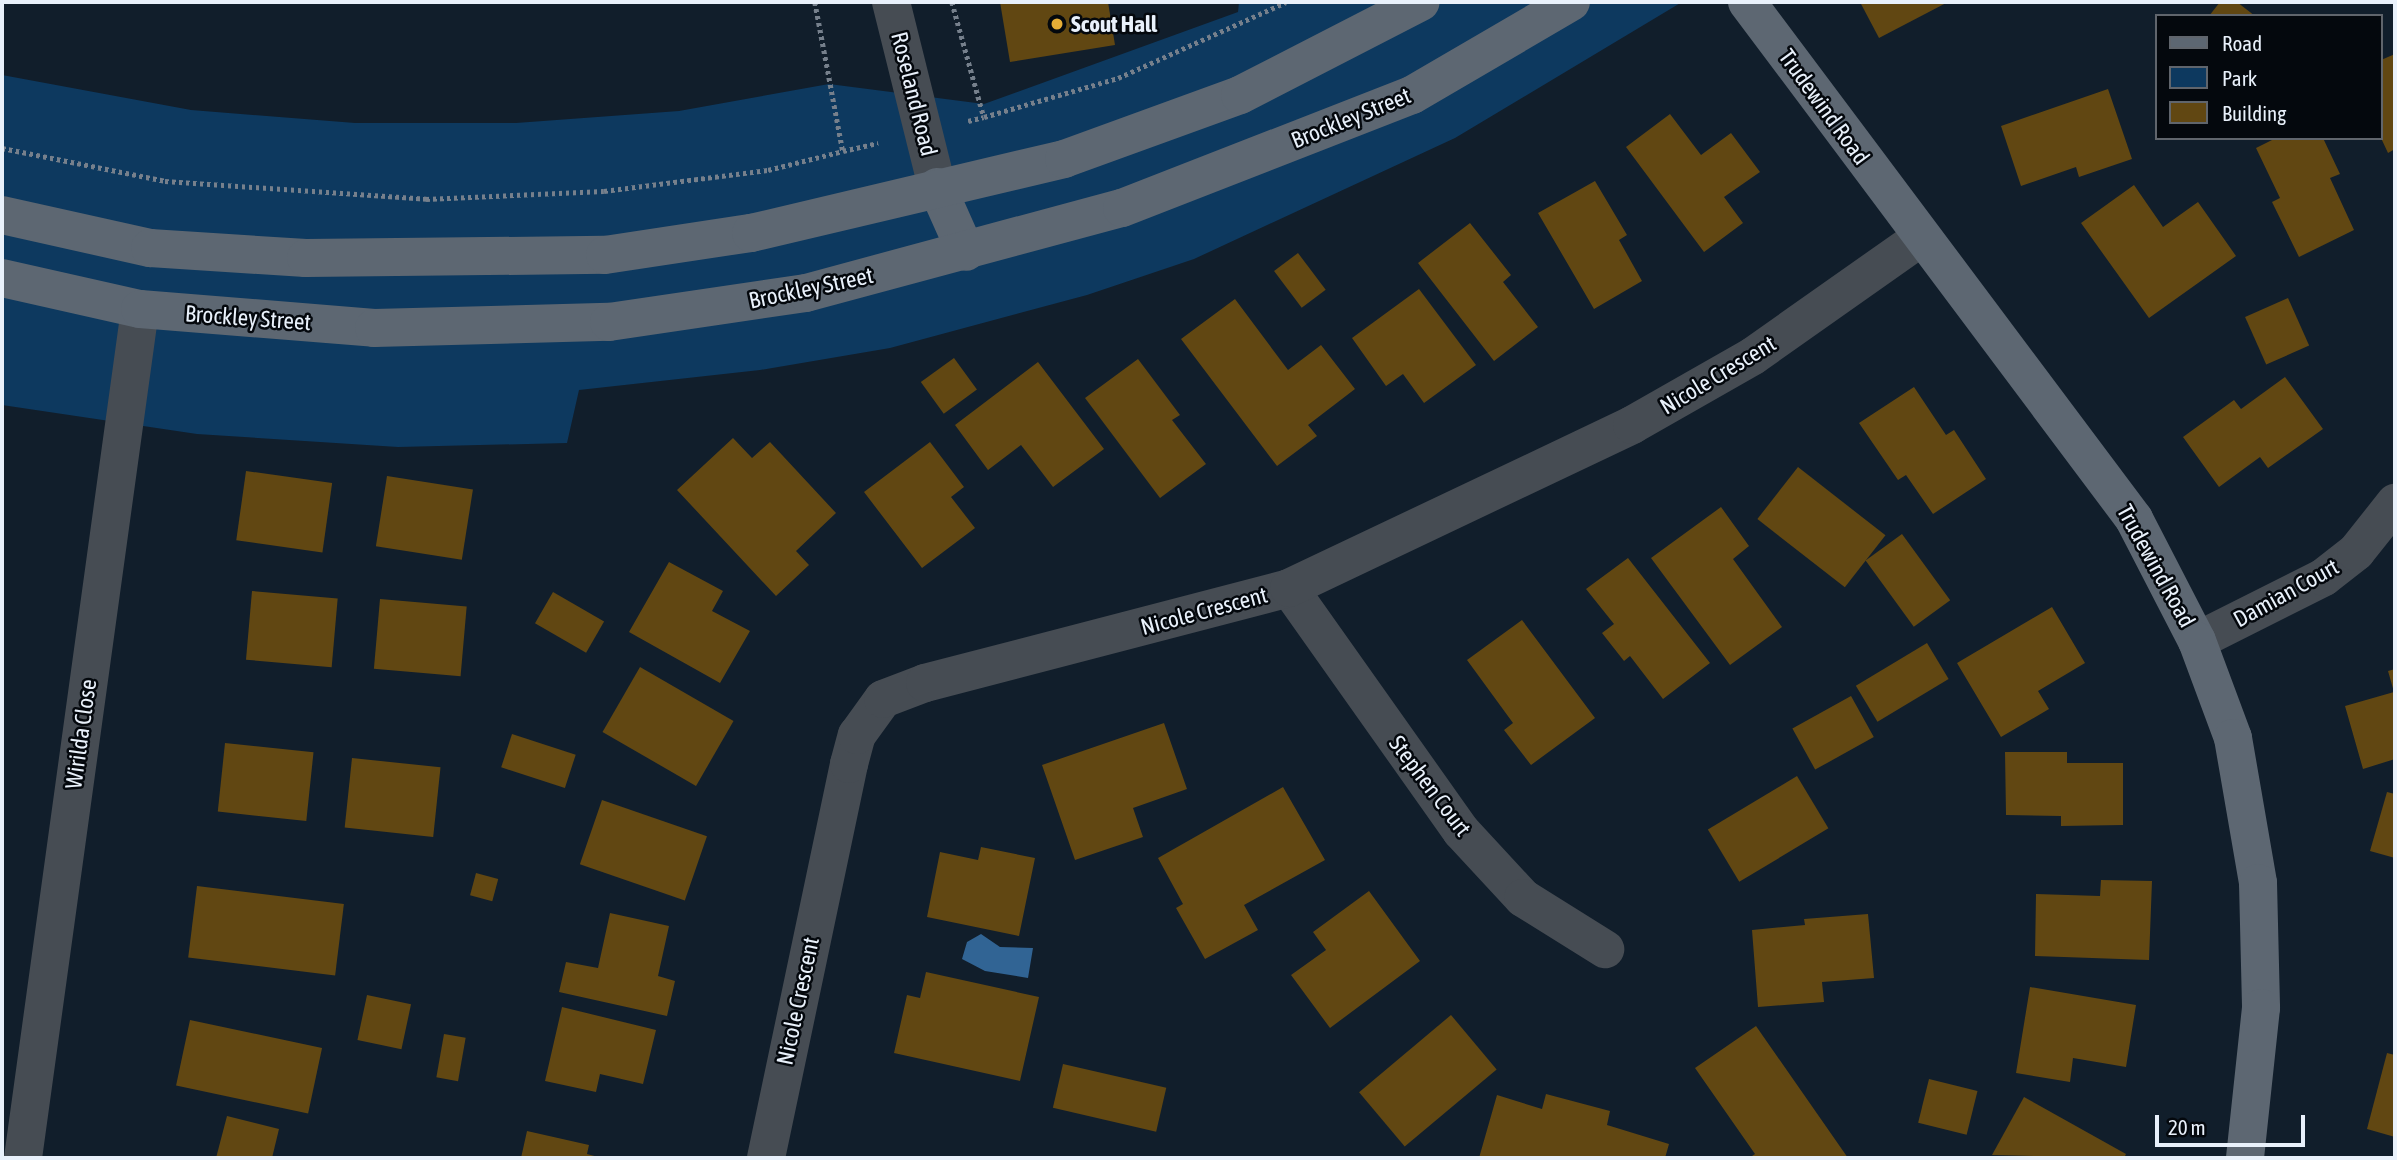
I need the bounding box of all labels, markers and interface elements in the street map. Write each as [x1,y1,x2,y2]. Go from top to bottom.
place label: Scout Hall [1071,10,1157,38]
legend [2156,14,2383,140]
marker: Scout Hall [1049,16,1065,32]
street label: Roseland Road [885,29,943,159]
text: Road [2222,31,2262,55]
street label: Trudewind Road [1773,44,1875,170]
text: Park [2222,66,2257,90]
street label: Brockley Street [1287,82,1415,154]
text: Building [2222,101,2286,125]
street label: Brockley Street [746,261,876,315]
street label: Brockley Street [184,300,312,336]
street label: Nicole Crescent [1655,330,1781,420]
street label: Trudewind Road [2111,500,2201,632]
street label: Damian Court [2229,553,2343,633]
street label: Nicole Crescent [1138,581,1270,641]
street label: Wirilda Close [60,677,102,791]
street label: Stephen Court [1383,730,1477,842]
street label: Nicole Crescent [771,935,825,1067]
scale bar [2159,1100,2310,1144]
text: 20 m [2168,1115,2206,1139]

